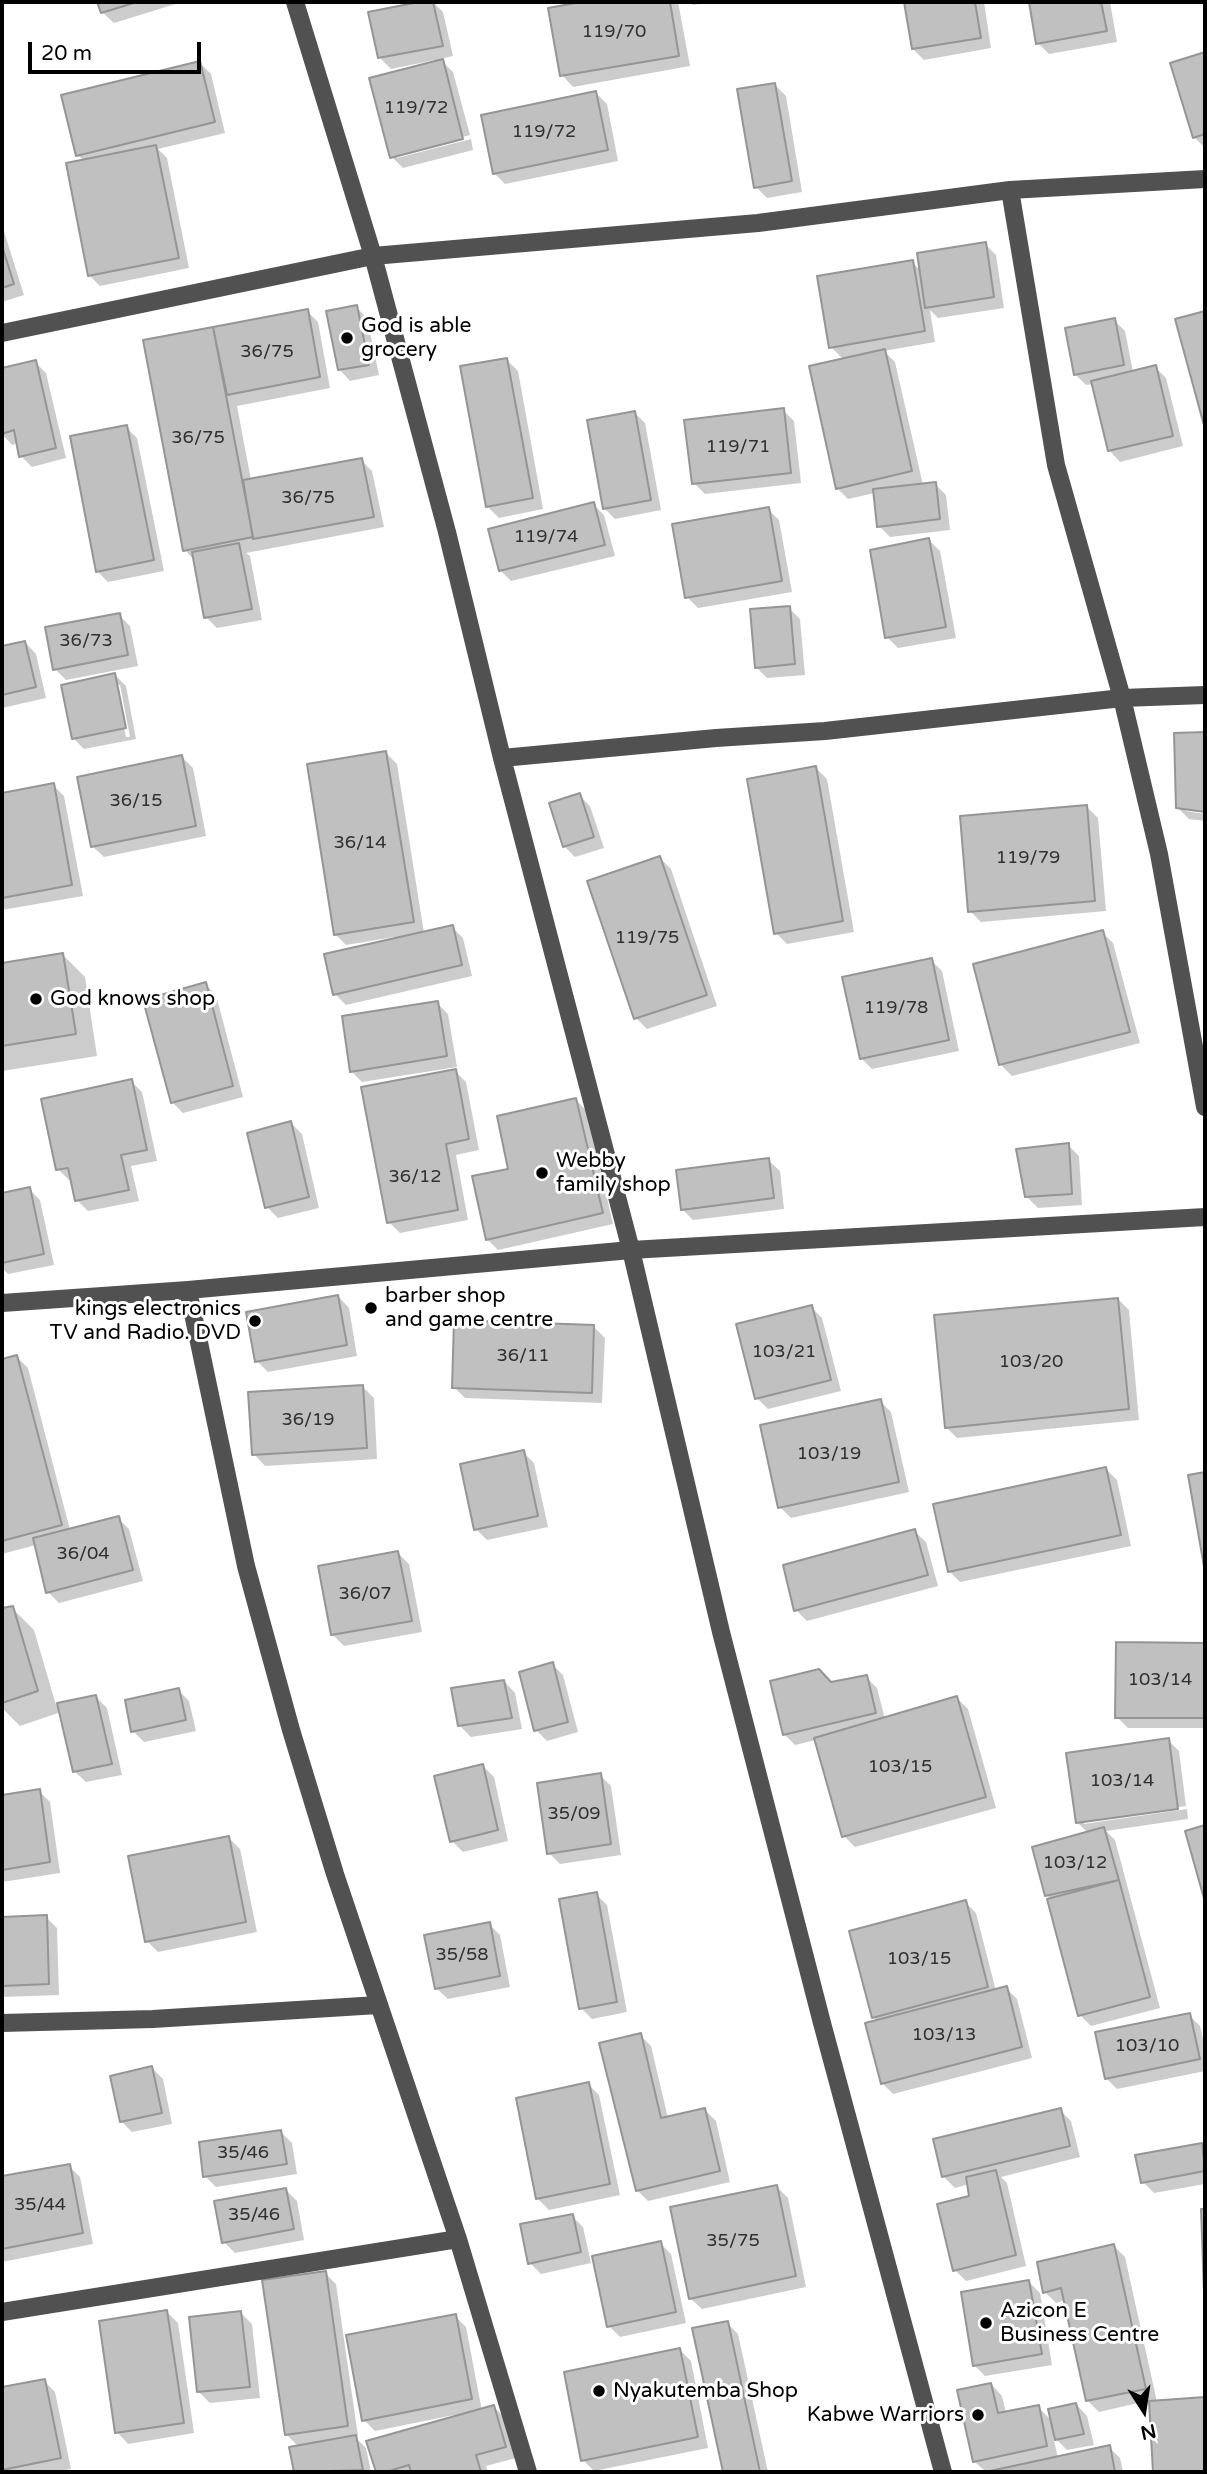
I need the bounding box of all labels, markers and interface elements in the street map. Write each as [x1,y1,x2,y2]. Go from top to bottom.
house number: 119/70 [582,21,646,43]
scale bar [32,28,205,72]
text: 20 m [41,41,92,66]
house number: 119/72 [384,97,448,119]
house number: 119/72 [512,121,576,143]
place label: God is able grocery [361,313,471,363]
marker: God is able grocery [339,330,355,346]
house number: 36/75 [240,341,294,363]
house number: 36/75 [171,427,225,449]
house number: 119/71 [706,436,770,458]
house number: 36/75 [281,487,335,509]
house number: 119/74 [514,526,578,548]
house number: 36/73 [59,630,113,652]
house number: 36/15 [109,790,163,812]
house number: 36/14 [333,832,387,854]
house number: 119/79 [996,847,1060,869]
house number: 119/75 [615,927,679,949]
place label: God knows shop [50,986,215,1012]
marker: God knows shop [28,991,44,1007]
house number: 119/78 [864,997,928,1019]
place label: Webby family shop [556,1148,671,1198]
marker: Webby family shop [534,1165,550,1181]
house number: 36/12 [388,1166,442,1188]
place label: barber shop and game centre [385,1283,553,1333]
place label: kings electronics TV and Radio. DVD [50,1296,241,1346]
marker: barber shop and game centre [363,1300,379,1316]
marker: kings electronics TV and Radio. DVD [247,1313,263,1329]
house number: 103/21 [752,1341,816,1363]
house number: 36/11 [496,1345,550,1367]
house number: 103/20 [999,1351,1063,1373]
house number: 36/19 [281,1409,335,1431]
house number: 103/19 [797,1443,861,1465]
house number: 36/04 [56,1543,110,1565]
house number: 36/07 [338,1583,392,1605]
house number: 103/14 [1128,1669,1192,1691]
house number: 103/15 [868,1756,932,1778]
house number: 103/14 [1090,1770,1154,1792]
house number: 35/09 [547,1803,601,1825]
house number: 103/12 [1043,1852,1107,1874]
house number: 35/58 [435,1944,489,1966]
house number: 103/15 [887,1948,951,1970]
house number: 103/13 [912,2024,976,2046]
house number: 103/10 [1115,2035,1179,2057]
house number: 35/46 [217,2142,269,2164]
house number: 35/44 [14,2194,66,2216]
house number: 35/46 [228,2204,280,2226]
house number: 35/75 [706,2230,760,2252]
place label: Azicon E Business Centre [1000,2298,1159,2348]
marker: Azicon E Business Centre [978,2315,994,2331]
north arrow [1109,2376,1179,2446]
place label: Nyakutemba Shop [613,2378,798,2404]
marker: Nyakutemba Shop [591,2383,607,2399]
place label: Kabwe Warriors [807,2402,964,2428]
marker: Kabwe Warriors [970,2407,986,2423]
text: N [1139,2419,1158,2444]

